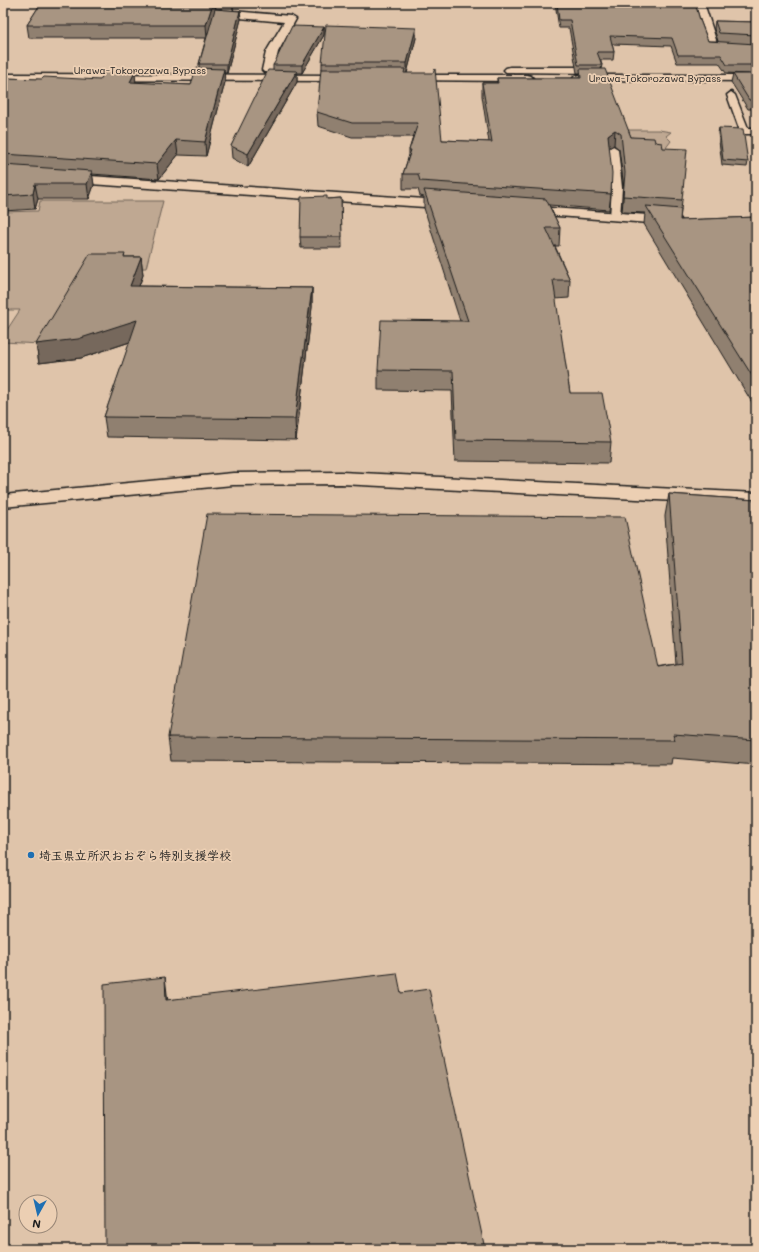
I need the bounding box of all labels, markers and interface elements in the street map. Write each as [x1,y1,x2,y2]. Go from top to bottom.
street label: Urawa-Tokorozawa Bypass [74,63,206,77]
street label: Urawa-Tokorozawa Bypass [589,71,721,85]
place label: 埼玉県立所沢おおぞら特別支援学校 [39,847,231,863]
marker: 埼玉県立所沢おおぞら特別支援学校 [26,850,36,860]
north arrow [18,1194,58,1234]
text: N [31,1216,42,1232]

